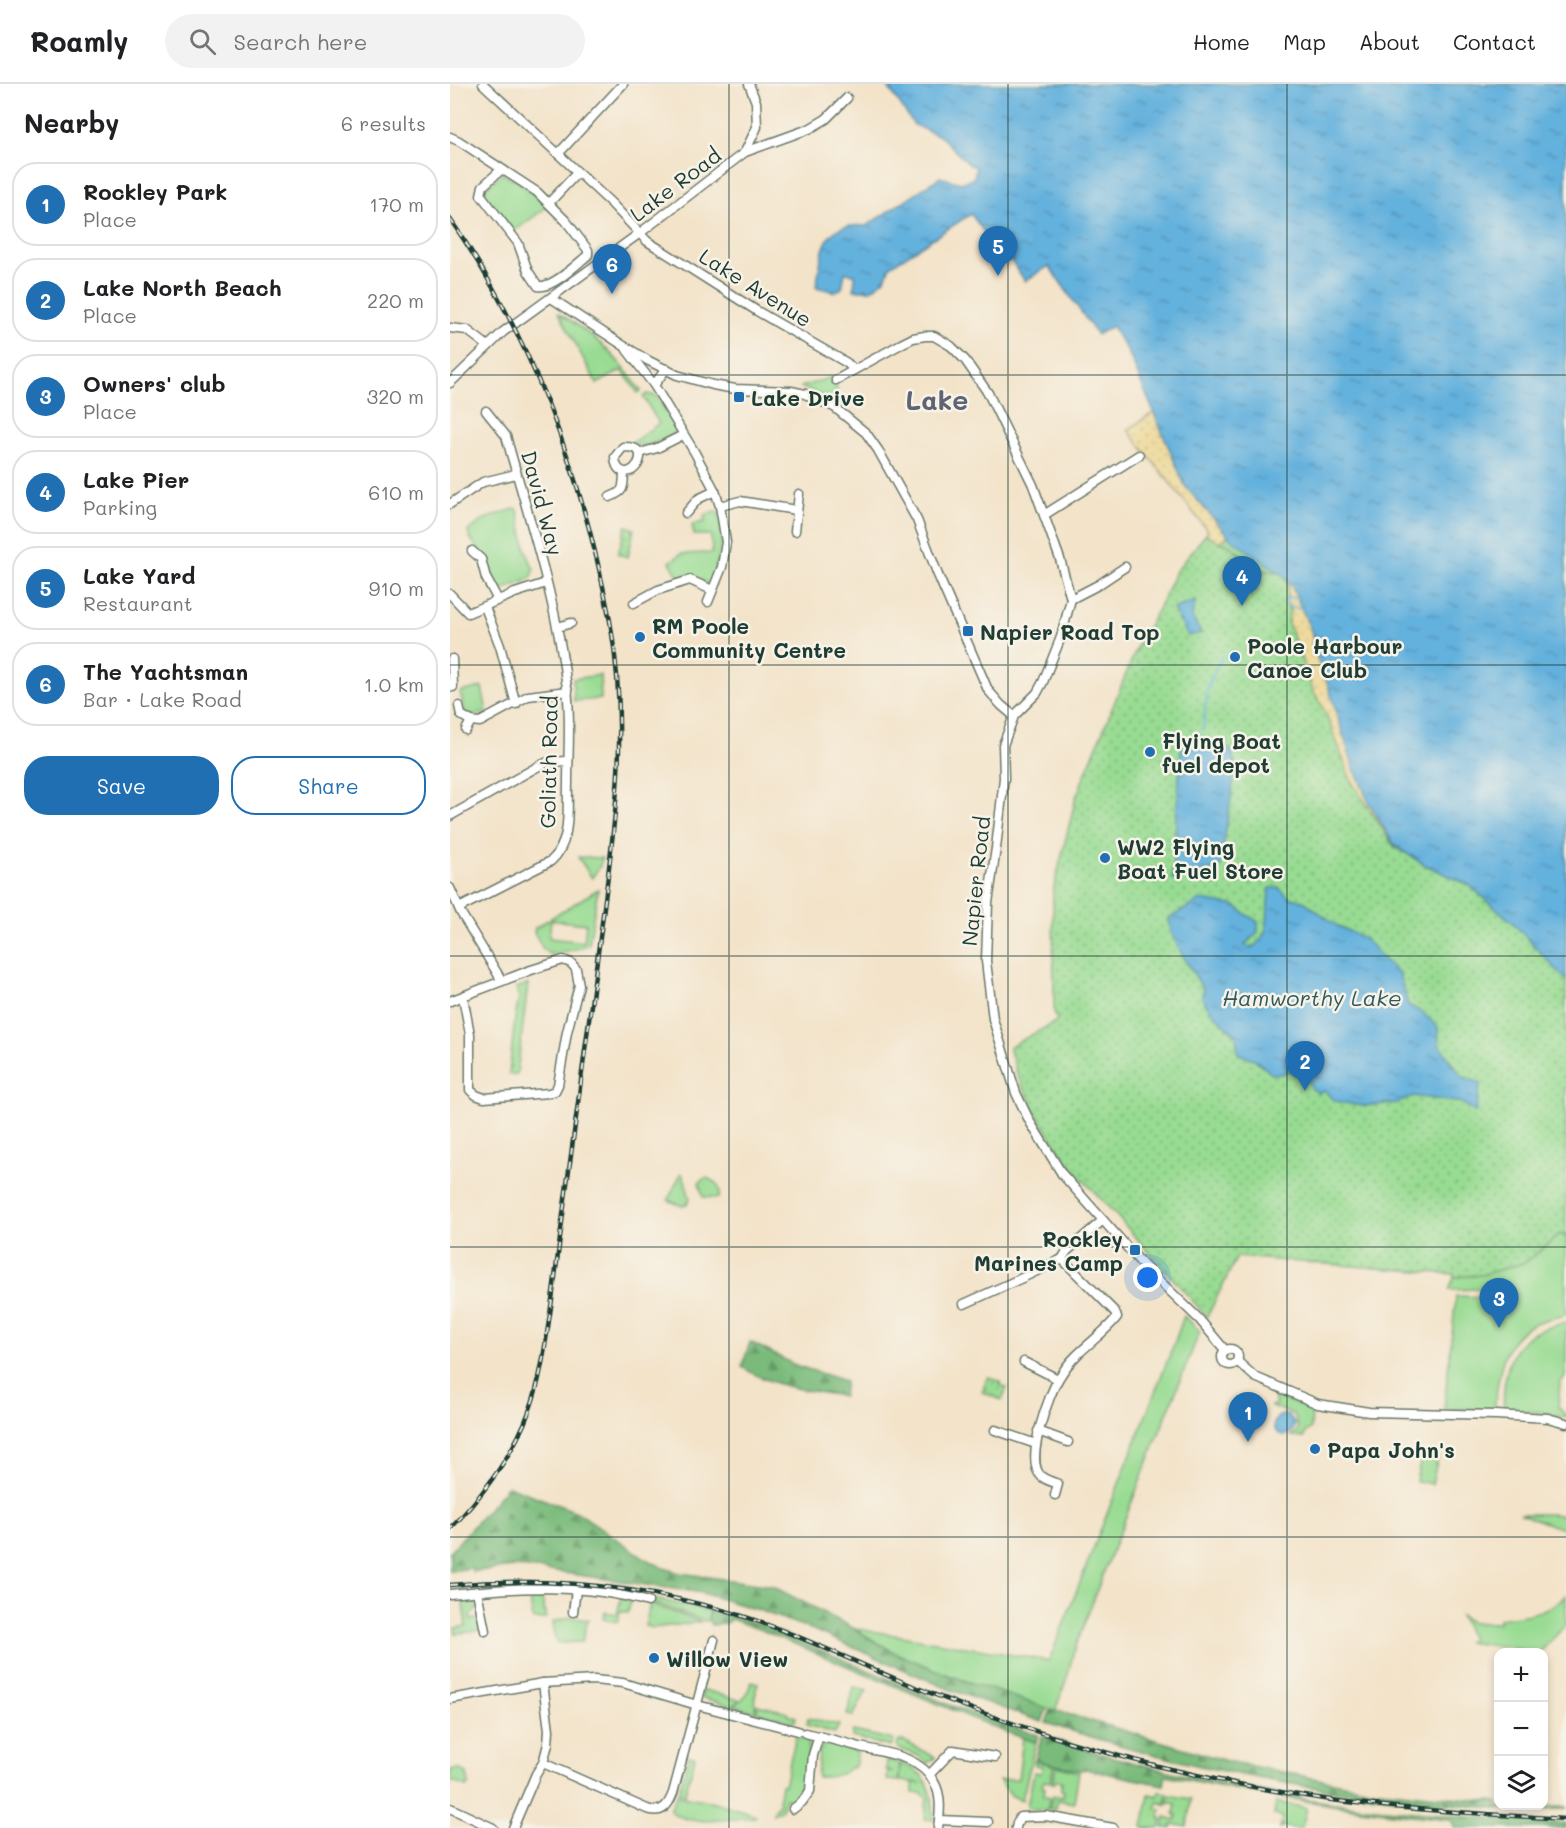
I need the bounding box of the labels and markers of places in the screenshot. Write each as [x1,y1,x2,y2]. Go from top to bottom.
pin: 5 [978,226,1018,276]
pin: 6 [592,244,632,294]
place label: Lake Drive [751,384,864,411]
marker: Lake Drive [732,390,746,404]
pin: 4 [1222,556,1262,606]
place label: RM Poole Community Centre [652,612,846,664]
place label: Napier Road Top [980,618,1160,645]
marker: Napier Road Top [961,624,975,638]
marker: RM Poole Community Centre [633,630,647,644]
place label: Poole Harbour Canoe Club [1247,632,1402,683]
marker: Poole Harbour Canoe Club [1228,650,1242,664]
place label: Flying Boat fuel depot [1162,727,1281,778]
marker: Flying Boat fuel depot [1143,745,1157,759]
place label: WW2 Flying Boat Fuel Store [1117,833,1284,884]
marker: WW2 Flying Boat Fuel Store [1098,851,1112,865]
pin: 2 [1286,1042,1324,1091]
place label: Rockley Marines Camp [974,1225,1123,1276]
marker: Rockley Marines Camp [1128,1243,1142,1257]
pin: 3 [1480,1278,1518,1328]
pin: 1 [1228,1392,1268,1442]
place label: Papa John's [1327,1436,1455,1463]
marker: Papa John's [1308,1442,1322,1456]
place label: Willow View [666,1645,789,1672]
marker: Willow View [647,1651,661,1665]

